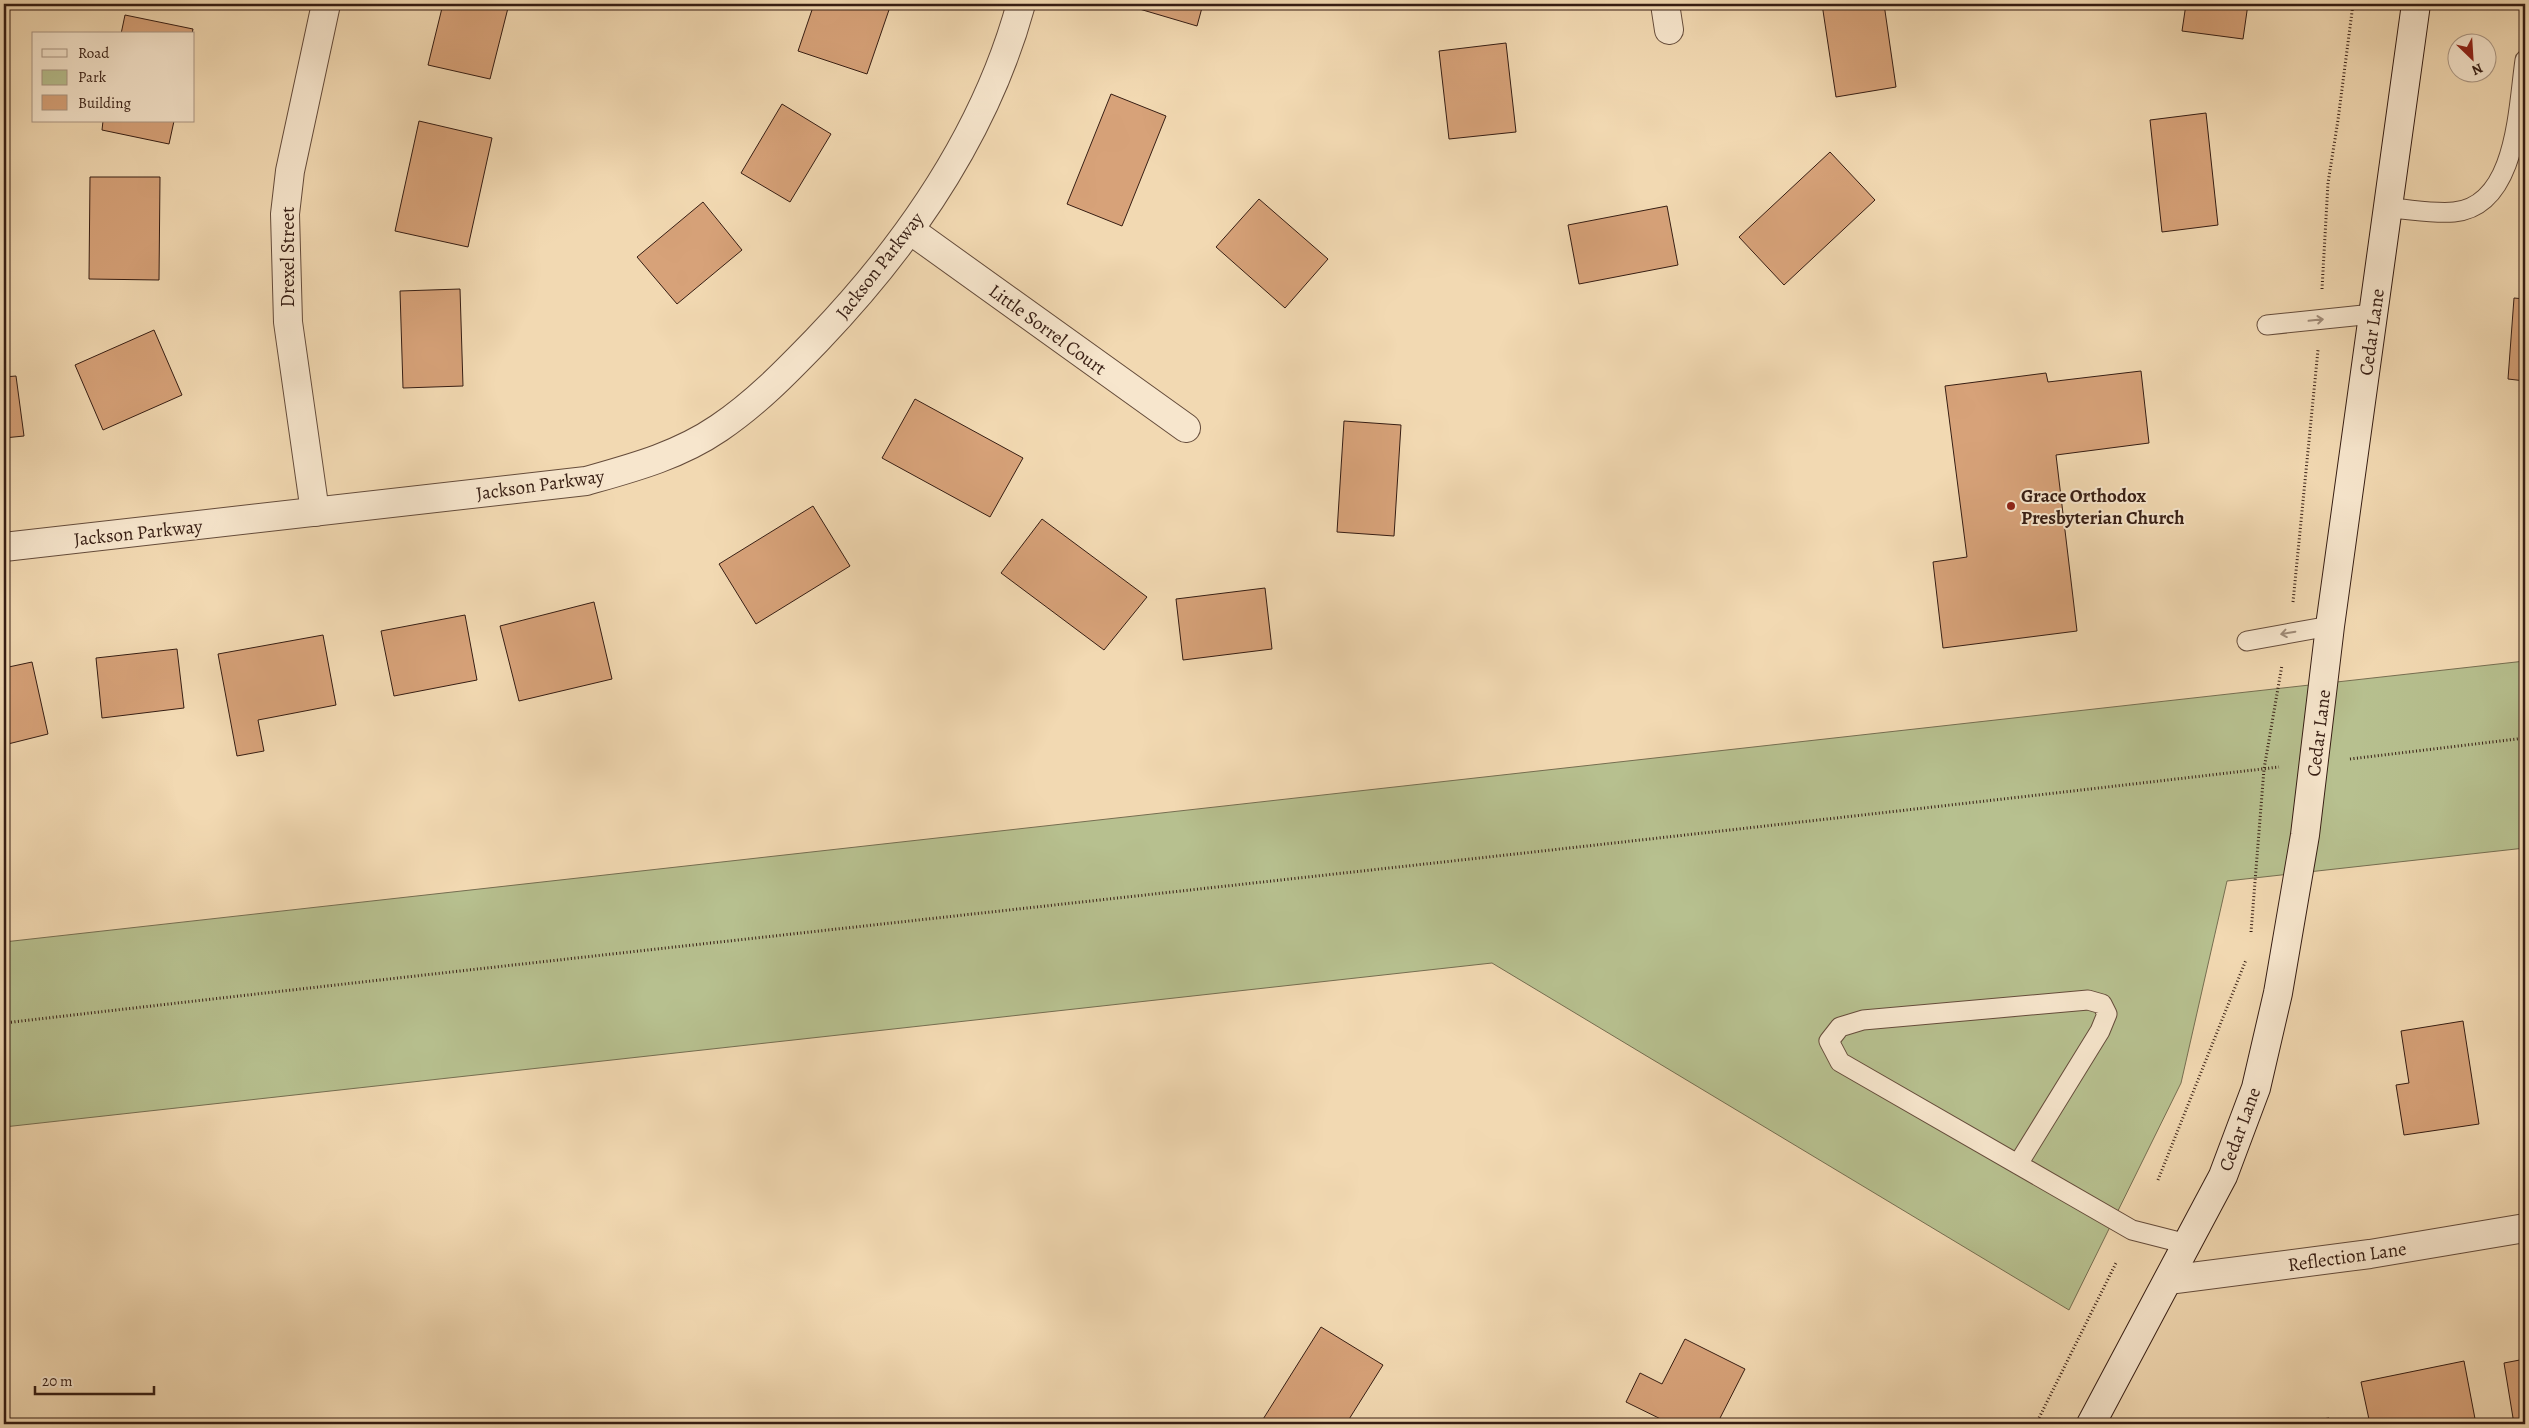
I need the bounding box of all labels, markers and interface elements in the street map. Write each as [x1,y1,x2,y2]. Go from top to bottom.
legend [32,32,195,122]
north arrow [2446,32,2496,82]
text: Road [78,43,110,63]
text: N [2469,59,2486,80]
text: Park [78,67,107,87]
text: Building [78,93,131,113]
street label: Jackson Parkway [830,206,930,324]
street label: Drexel Street [275,207,301,307]
street label: Little Sorrel Court [983,278,1112,381]
street label: Cedar Lane [2353,287,2391,377]
one-way arrow [2307,315,2323,325]
street label: Jackson Parkway [474,463,606,507]
place label: Grace Orthodox Presbyterian Church [2021,483,2185,531]
marker: Grace Orthodox Presbyterian Church [2005,500,2017,512]
street label: Jackson Parkway [73,513,204,553]
one-way arrow [2281,629,2297,639]
street label: Cedar Lane [2301,688,2337,778]
street label: Cedar Lane [2213,1084,2267,1175]
street label: Reflection Lane [2286,1236,2408,1278]
scale bar [35,1363,154,1395]
text: 20 m [42,1371,73,1391]

